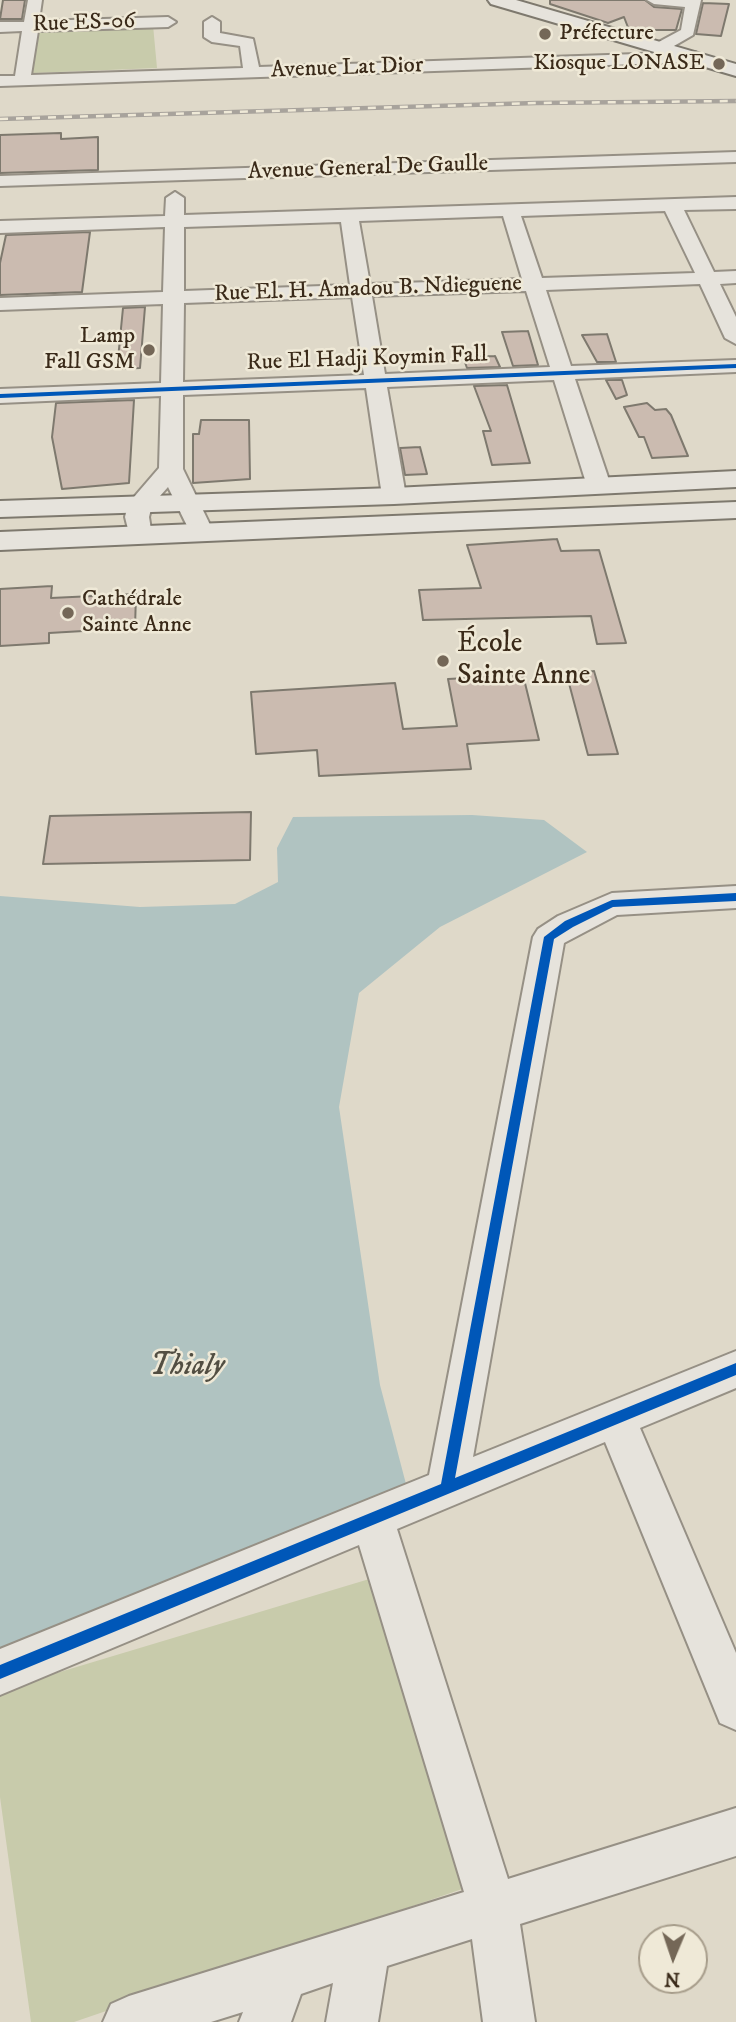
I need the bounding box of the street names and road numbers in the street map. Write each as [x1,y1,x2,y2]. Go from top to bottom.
street label: Rue ES-06 [32,8,136,40]
street label: Avenue Lat Dior [270,53,424,85]
street label: Avenue General De Gaulle [247,151,489,187]
street label: Rue El. H. Amadou B. Ndieguene [214,271,522,309]
street label: Rue El Hadji Koymin Fall [246,342,488,378]

